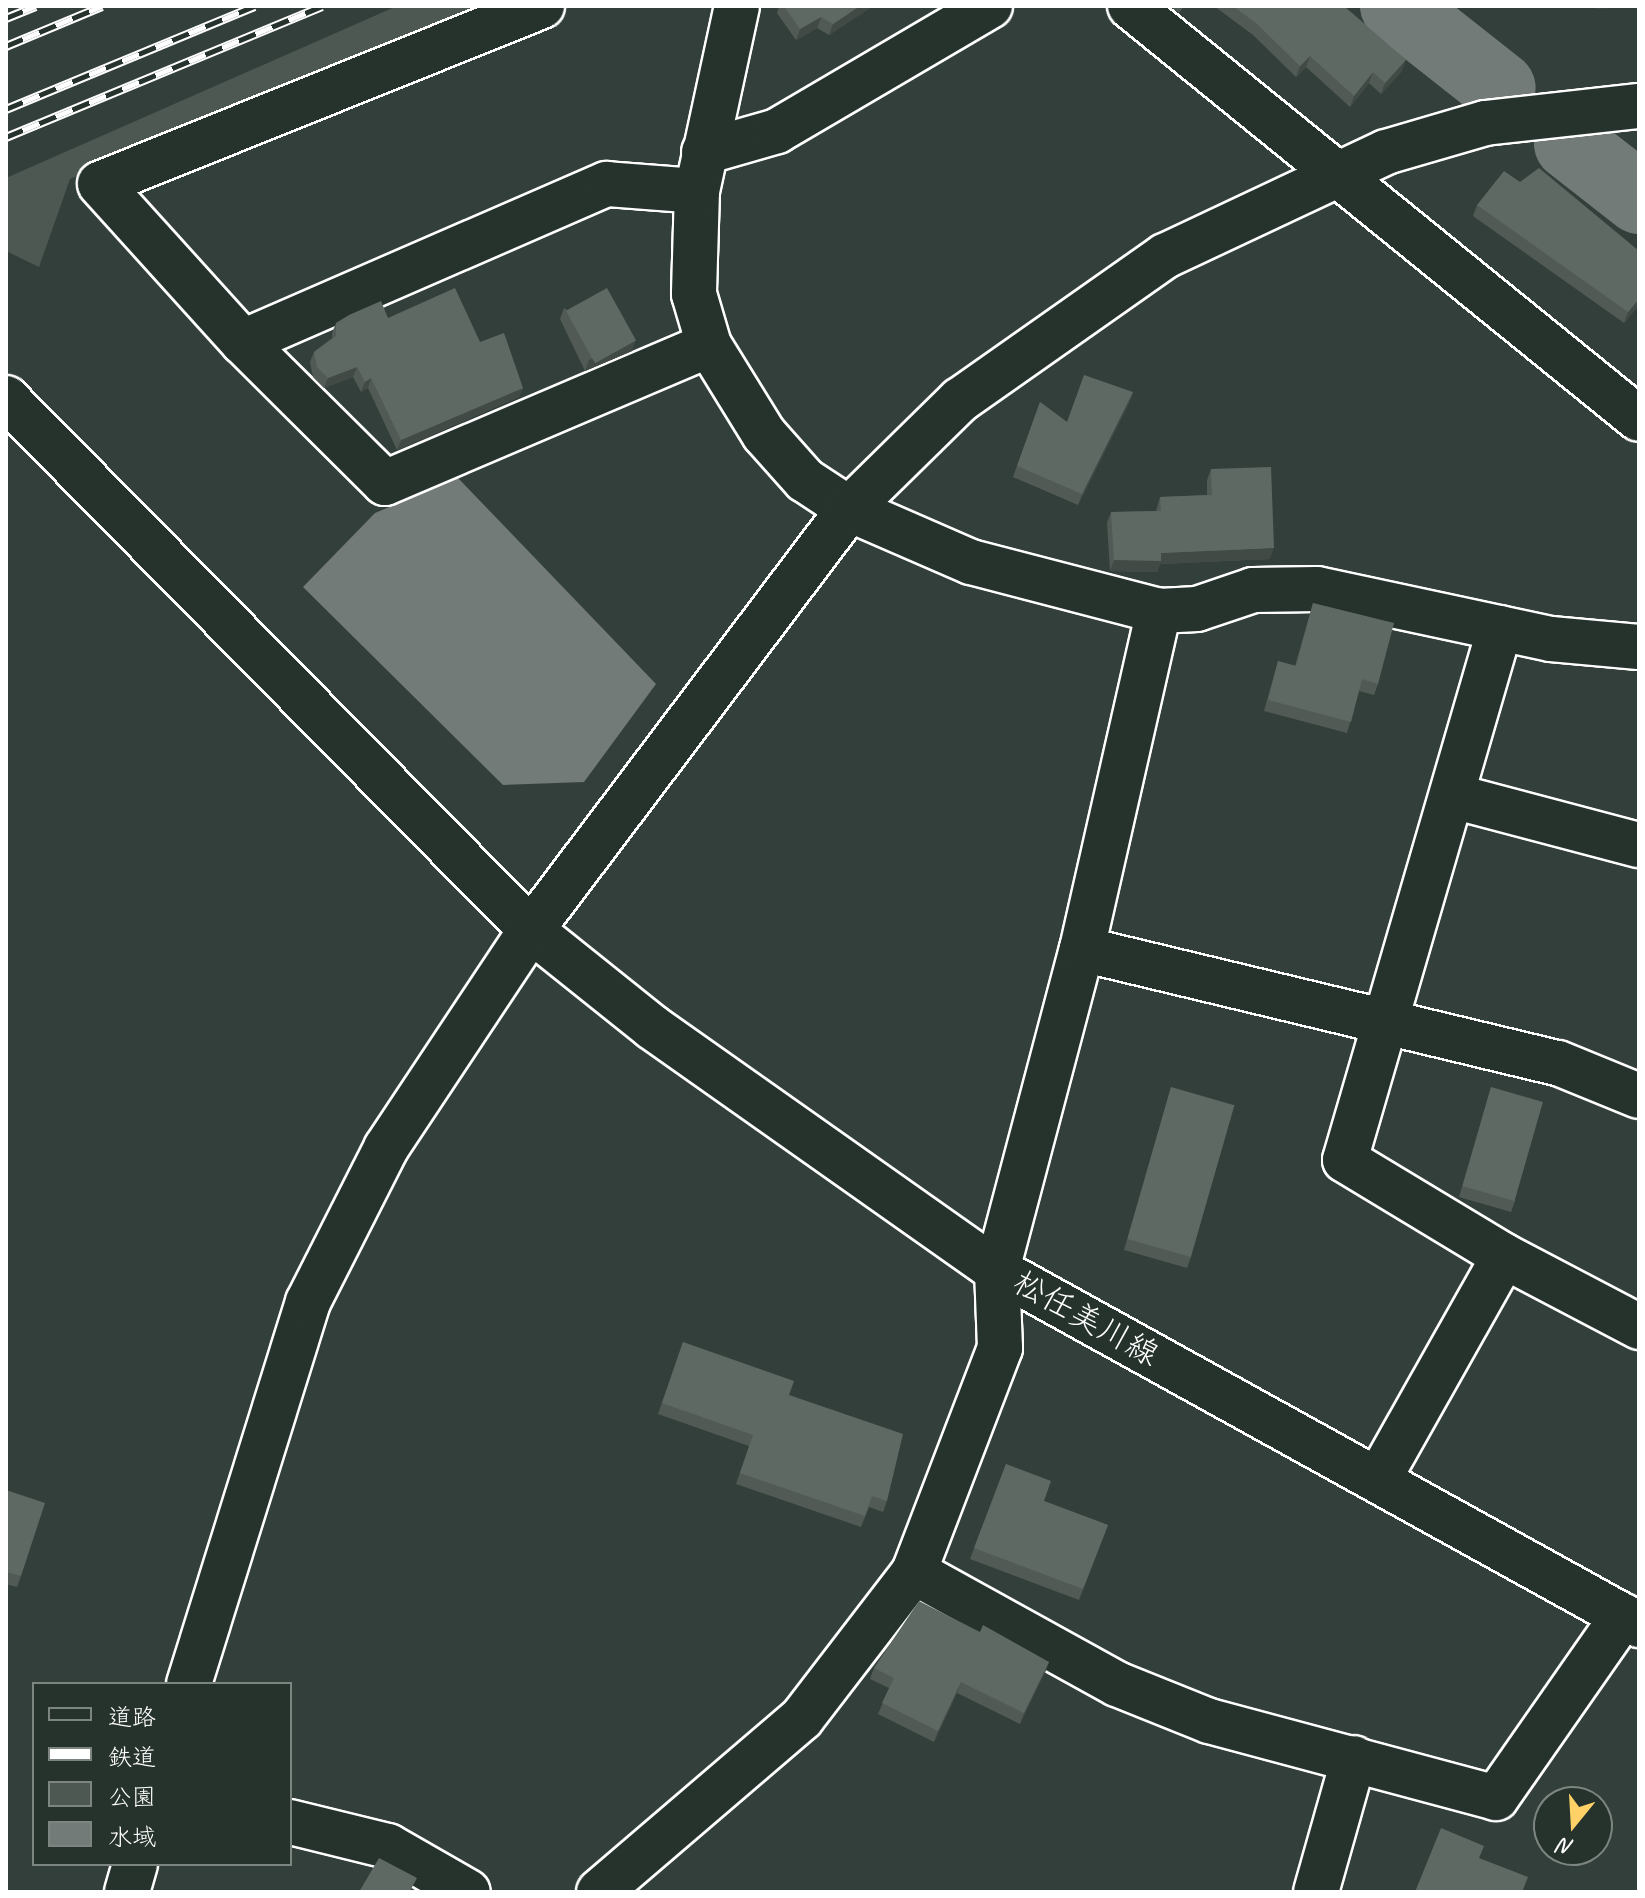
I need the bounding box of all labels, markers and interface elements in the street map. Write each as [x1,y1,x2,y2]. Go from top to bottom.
street label: 松任美川線 [1007,1263,1165,1375]
legend [32,1682,292,1866]
text: 道路 [108,1702,156,1732]
text: 鉄道 [108,1742,156,1772]
text: 公園 [108,1782,156,1812]
north arrow [1533,1786,1613,1866]
text: 水域 [108,1822,156,1852]
text: N [1555,1832,1577,1862]

